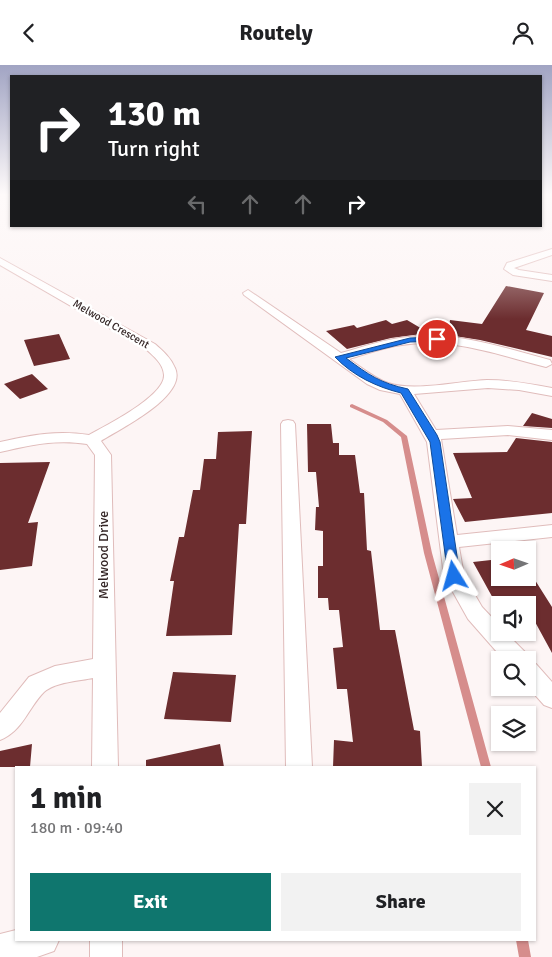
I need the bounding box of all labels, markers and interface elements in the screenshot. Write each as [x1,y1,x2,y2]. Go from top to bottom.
icon: back [15,19,43,47]
text: Routely [239,19,313,46]
icon: person [509,19,537,47]
text: 130 m [108,92,201,135]
icon: right [25,95,90,160]
text: Turn right [108,135,200,162]
icon: left [183,190,211,218]
icon: ahead [236,190,264,218]
icon: ahead [289,190,317,218]
icon: right [342,190,370,218]
street label: Melwood Crescent [70,297,152,351]
pin [416,318,458,360]
icon: arrive [423,325,451,353]
street label: Melwood Drive [95,511,112,599]
north arrow [491,541,536,586]
map controls [491,541,536,751]
position arrow [427,549,479,601]
button: sound [491,596,536,641]
button: search [491,651,536,696]
button: layers [491,706,536,751]
text: 1 min [30,780,102,817]
button: close [469,783,521,835]
text: 180 m · 09:40 [30,818,123,838]
button: Exit [30,873,271,931]
button: Share [281,873,521,931]

